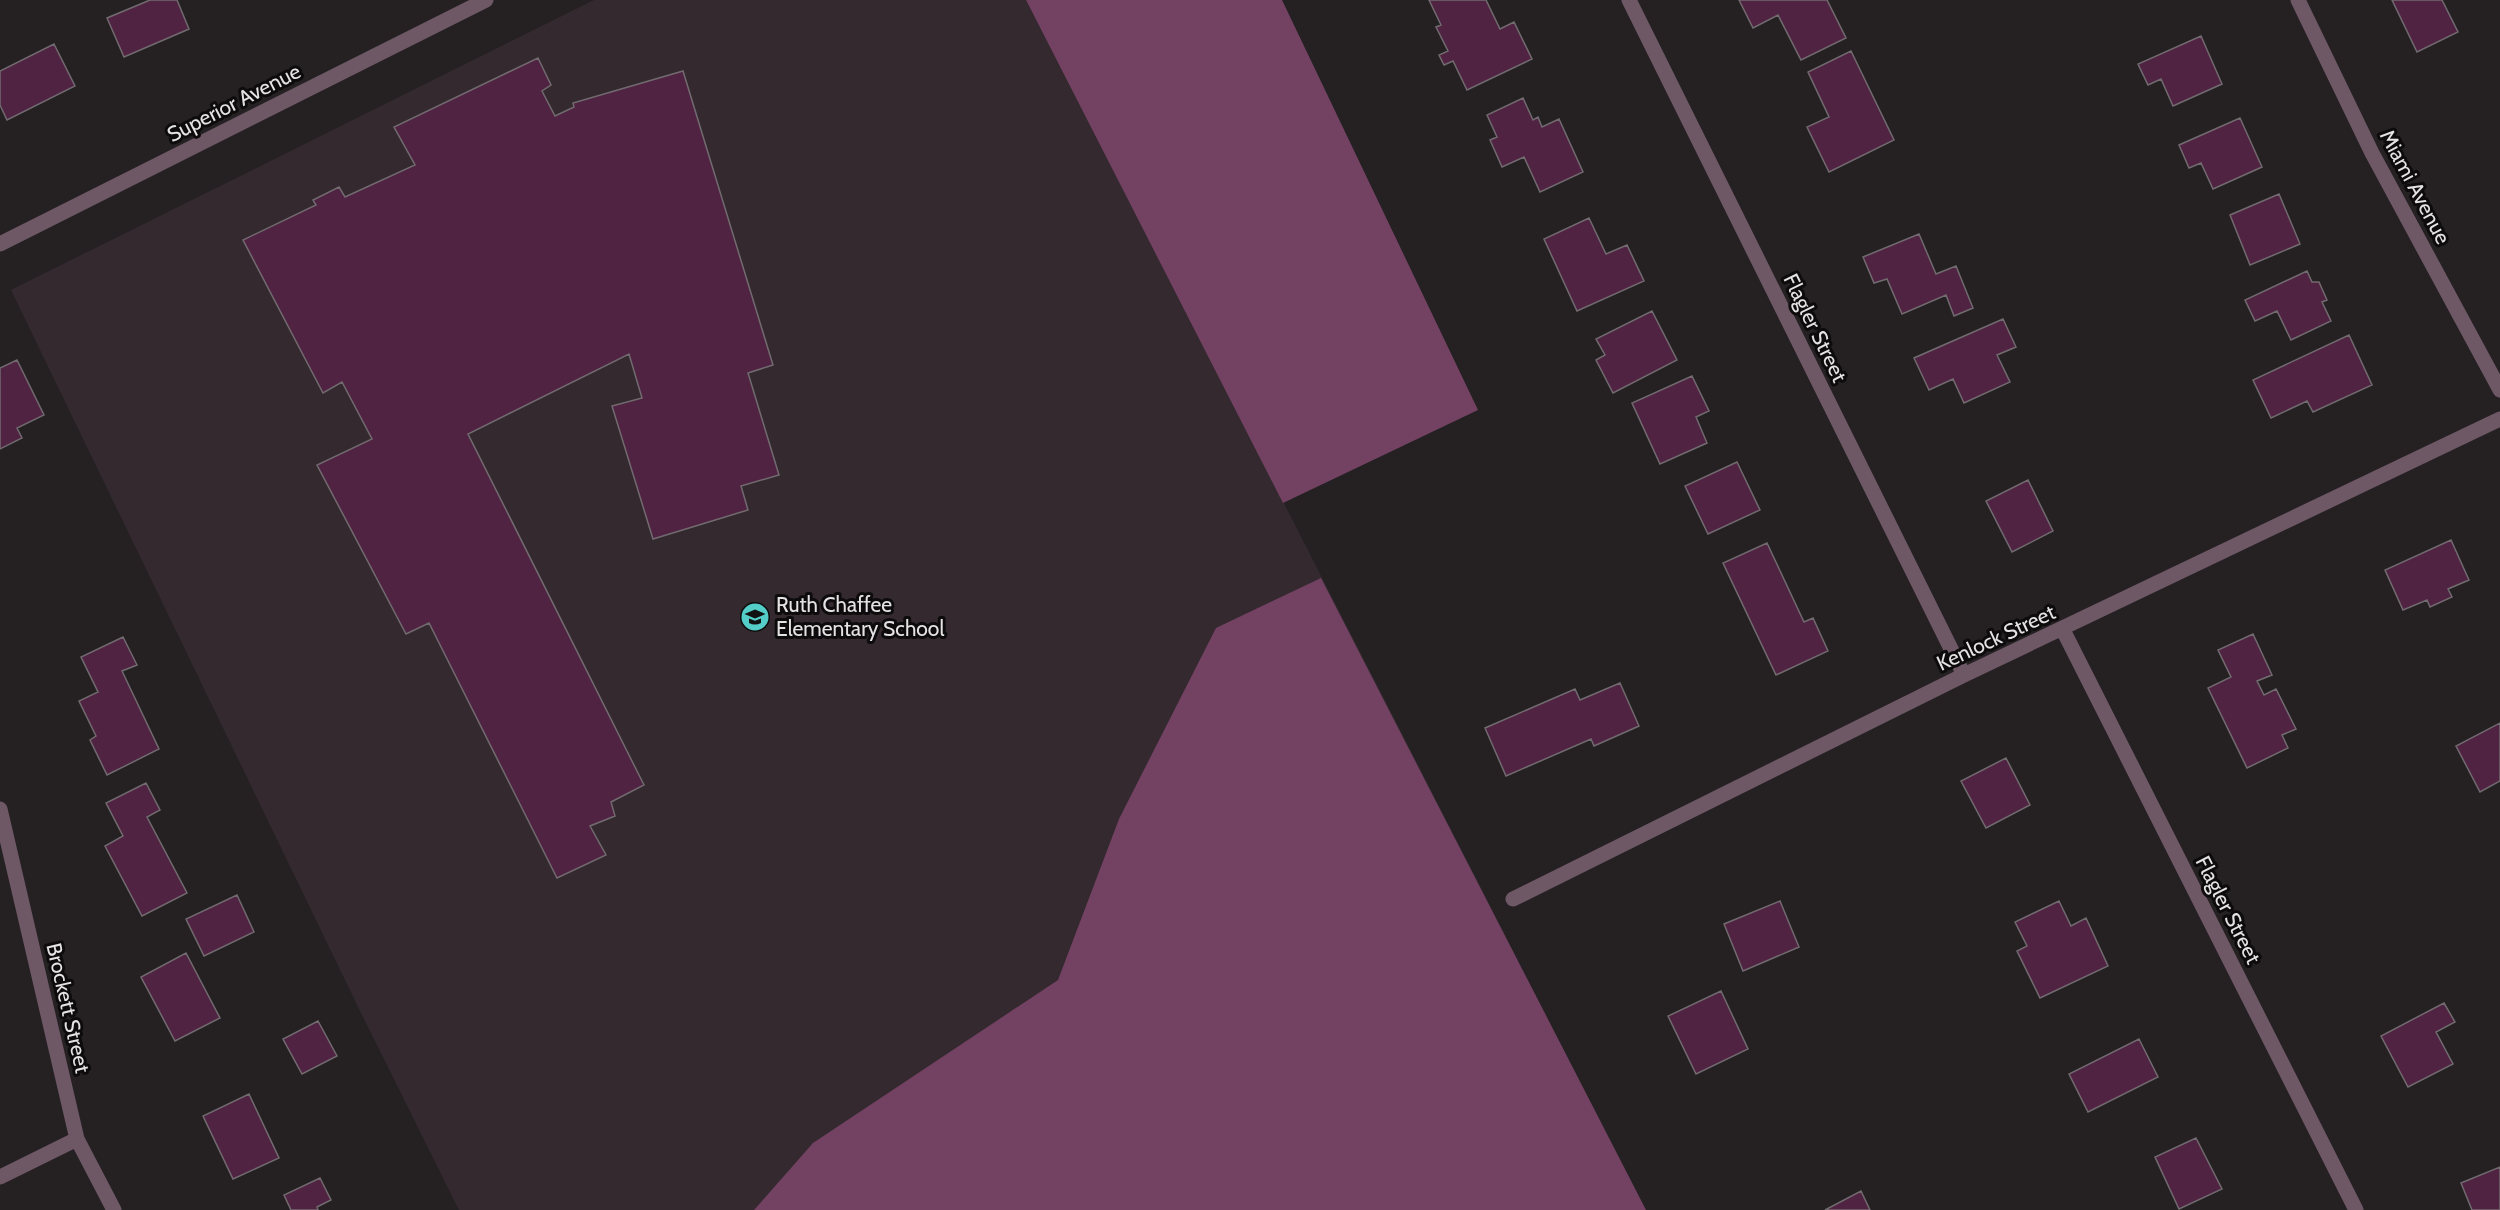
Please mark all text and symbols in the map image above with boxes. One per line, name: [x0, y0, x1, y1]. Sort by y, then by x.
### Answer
street label: Superior Avenue: [163, 58, 305, 147]
street label: Miami Avenue: [2375, 125, 2456, 248]
street label: Flagler Street: [1778, 270, 1852, 386]
place label: Ruth Chaffee Elementary School: [776, 592, 944, 641]
street label: Kenlock Street: [1933, 599, 2059, 676]
school or university icon: Ruth Chaffee Elementary School: [739, 601, 771, 633]
street label: Flagler Street: [2191, 852, 2266, 968]
street label: Brockett Street: [41, 941, 96, 1075]

